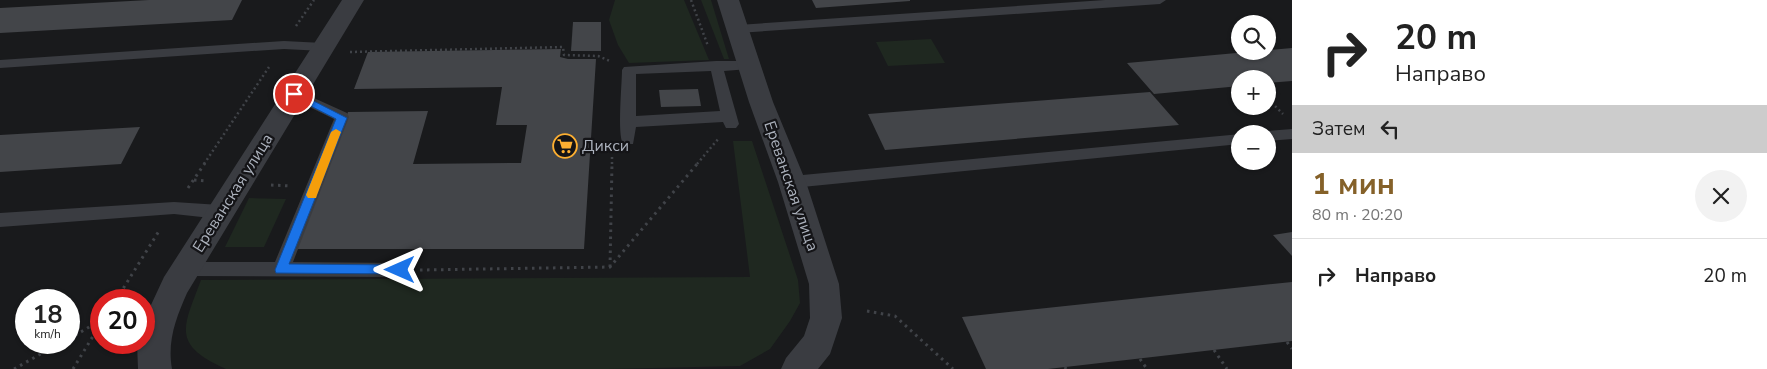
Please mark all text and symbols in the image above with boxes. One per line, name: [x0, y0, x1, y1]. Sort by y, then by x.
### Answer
text: 20 m: [1395, 14, 1477, 61]
map controls: [1231, 15, 1276, 170]
button: search: [1231, 15, 1276, 60]
icon: right: [1312, 20, 1377, 85]
text: Направо: [1395, 59, 1486, 89]
button: +: [1231, 70, 1276, 115]
pin: [273, 73, 315, 115]
icon: arrive: [280, 80, 308, 108]
icon: left: [1376, 115, 1404, 143]
text: Затем: [1312, 116, 1366, 142]
street label: Ереванская улица: [758, 118, 824, 254]
button: −: [1231, 125, 1276, 170]
street label: Ереванская улица: [188, 129, 278, 257]
supermarket icon: Дикси: [552, 133, 578, 159]
place label: Дикси: [582, 135, 629, 157]
text: 1 мин: [1312, 164, 1395, 205]
button: close: [1695, 170, 1747, 222]
text: 80 m · 20:20: [1312, 204, 1403, 226]
position arrow: [373, 243, 425, 295]
icon: right: [1312, 262, 1340, 290]
text: Направо: [1355, 263, 1436, 289]
text: 20 m: [1703, 263, 1747, 289]
speed limit sign: 20: [90, 289, 155, 354]
text: 18: [32, 298, 63, 332]
text: km/h: [34, 326, 61, 342]

